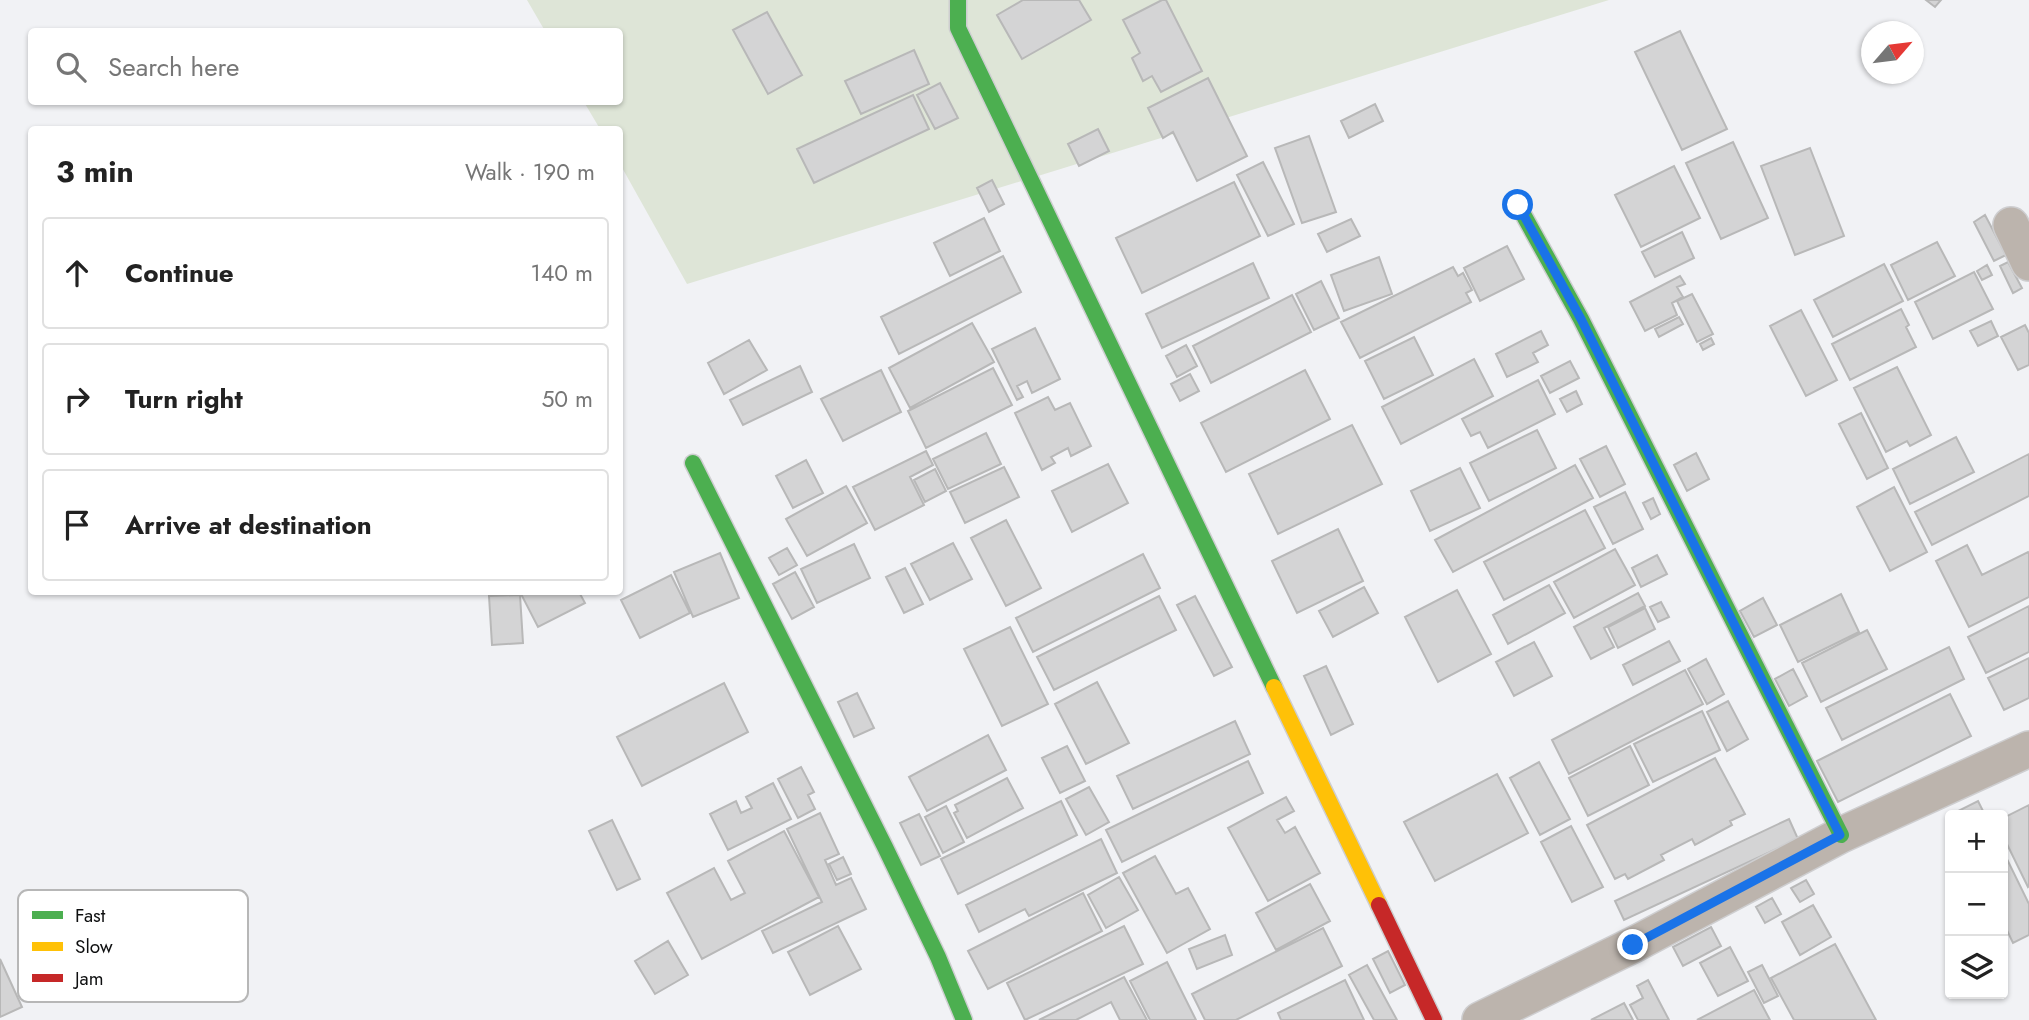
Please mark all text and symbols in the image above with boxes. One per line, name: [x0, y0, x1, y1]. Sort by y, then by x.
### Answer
north arrow: [1861, 21, 1924, 84]
search box: [28, 28, 623, 105]
icon: search: [52, 48, 90, 86]
text: Search here: [108, 48, 240, 86]
text: 3 min: [56, 150, 134, 193]
text: Walk · 190 m: [465, 155, 595, 189]
route start: [1502, 189, 1533, 220]
icon: ahead: [58, 254, 96, 292]
text: Continue: [125, 254, 234, 292]
text: 140 m: [531, 256, 593, 290]
icon: right: [58, 380, 96, 418]
text: Turn right: [125, 380, 243, 418]
text: 50 m: [541, 382, 593, 416]
icon: arrive: [58, 506, 96, 544]
text: Arrive at destination: [125, 506, 372, 544]
map controls: [1945, 810, 2008, 999]
button: +: [1945, 810, 2008, 873]
button: −: [1945, 873, 2008, 936]
legend: [18, 890, 248, 1002]
text: Fast: [75, 902, 106, 929]
route end: [1617, 929, 1648, 960]
text: Slow: [75, 933, 113, 960]
button: layers: [1945, 936, 2008, 999]
text: Jam: [72, 965, 104, 992]

